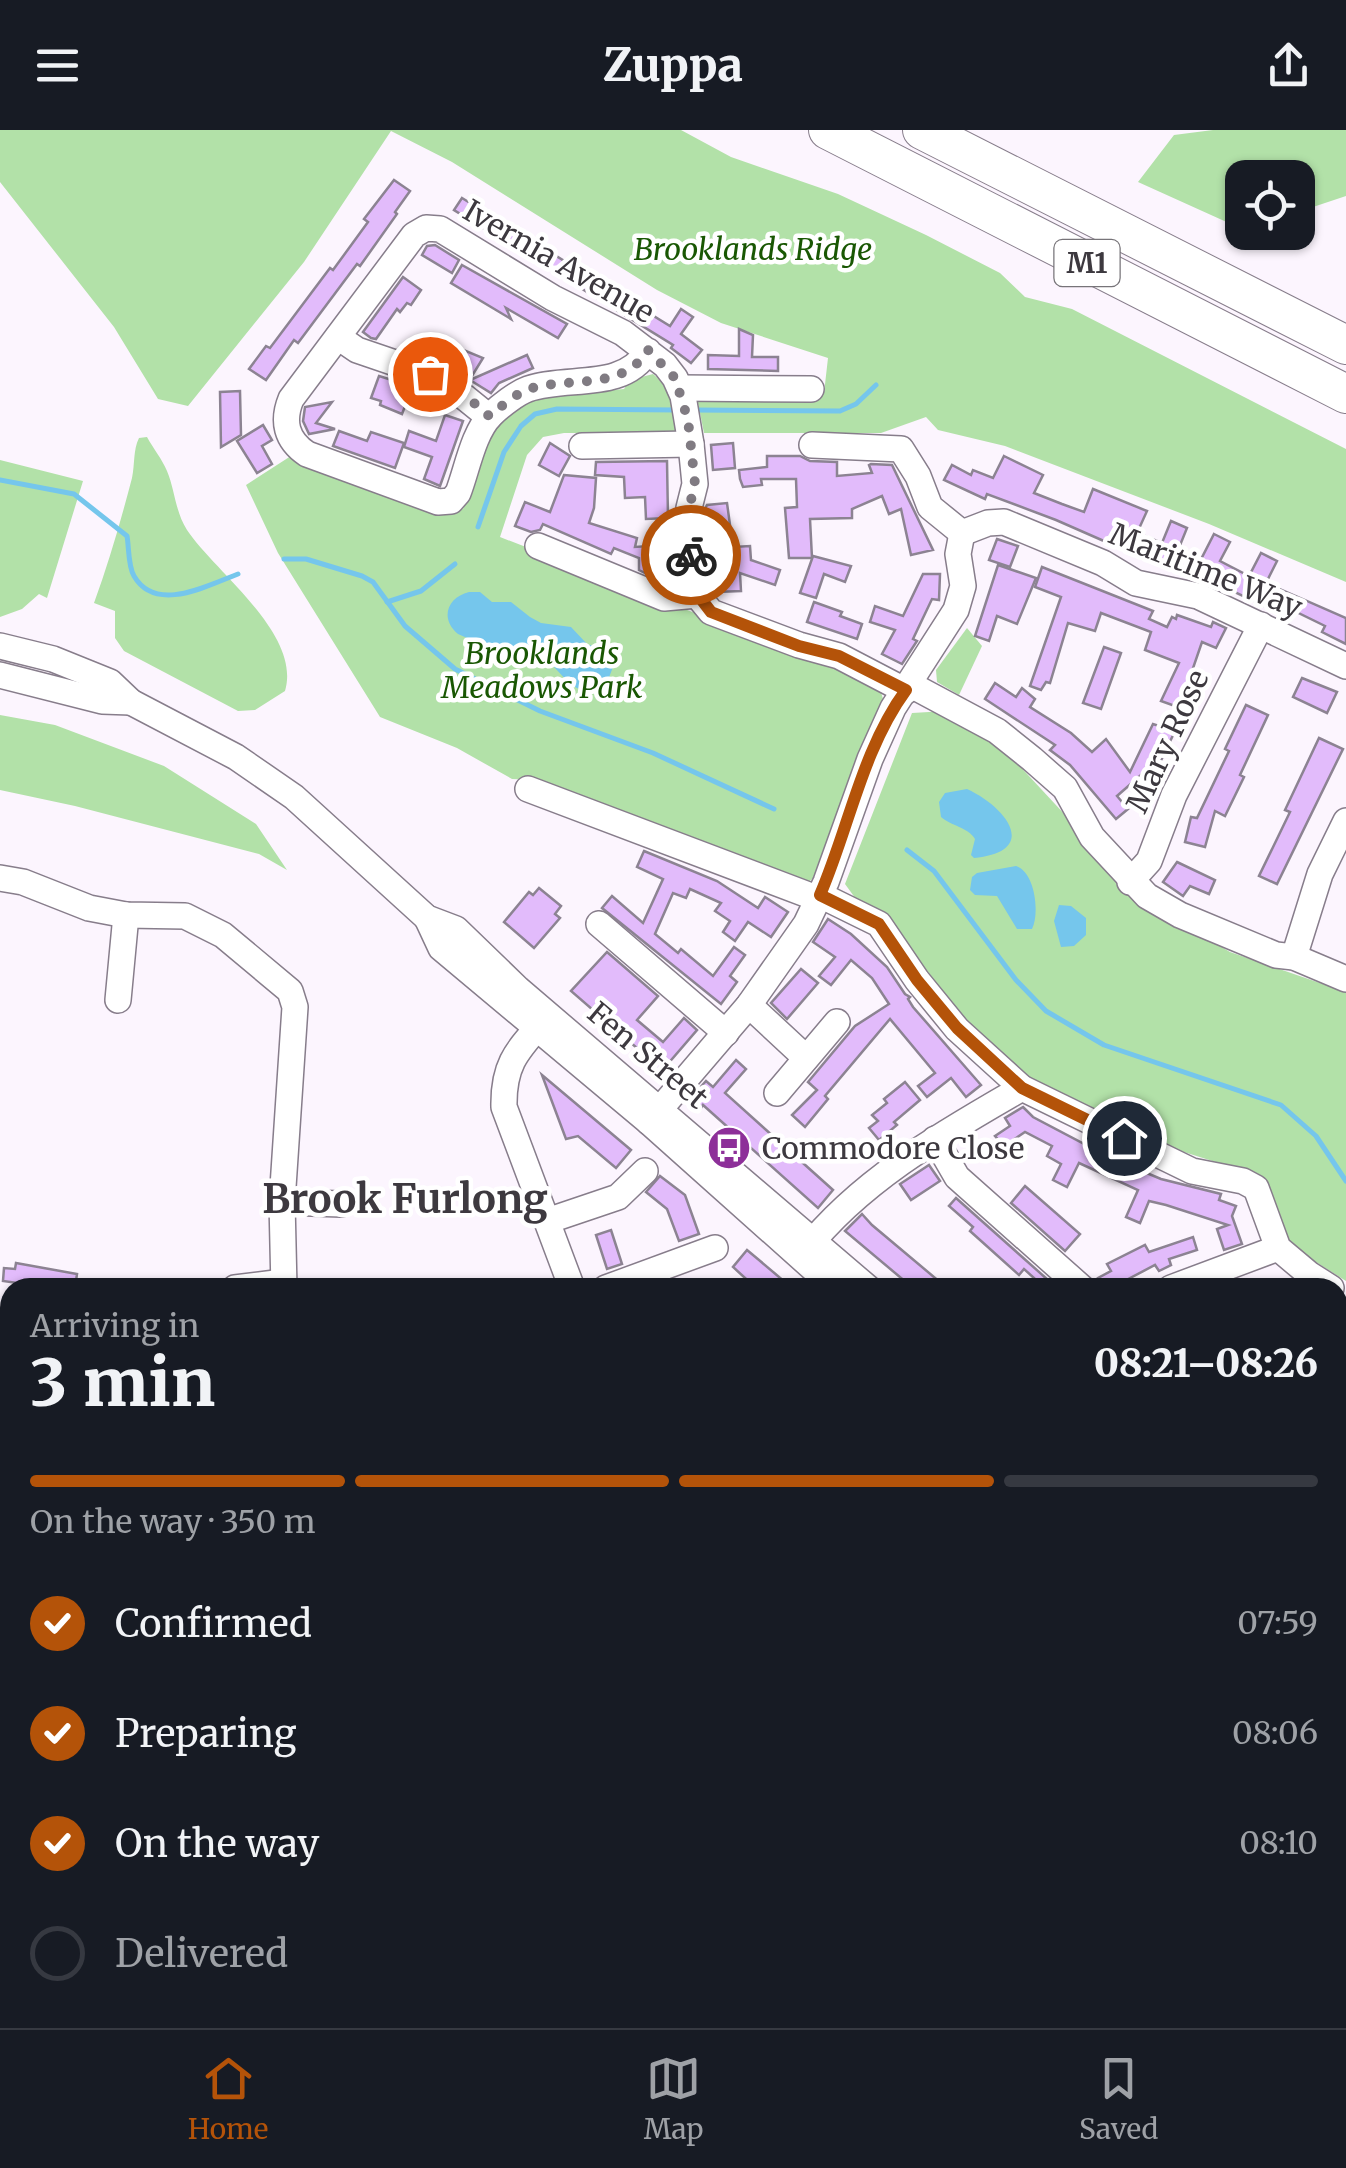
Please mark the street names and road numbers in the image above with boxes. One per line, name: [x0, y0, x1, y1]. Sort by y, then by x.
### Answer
street label: Ivernia Avenue: [457, 191, 661, 331]
road number: M1: [1054, 240, 1120, 286]
street label: Maritime Way: [1104, 514, 1308, 626]
street label: Mary Rose: [1117, 664, 1217, 818]
street label: Fen Street: [580, 994, 716, 1117]

